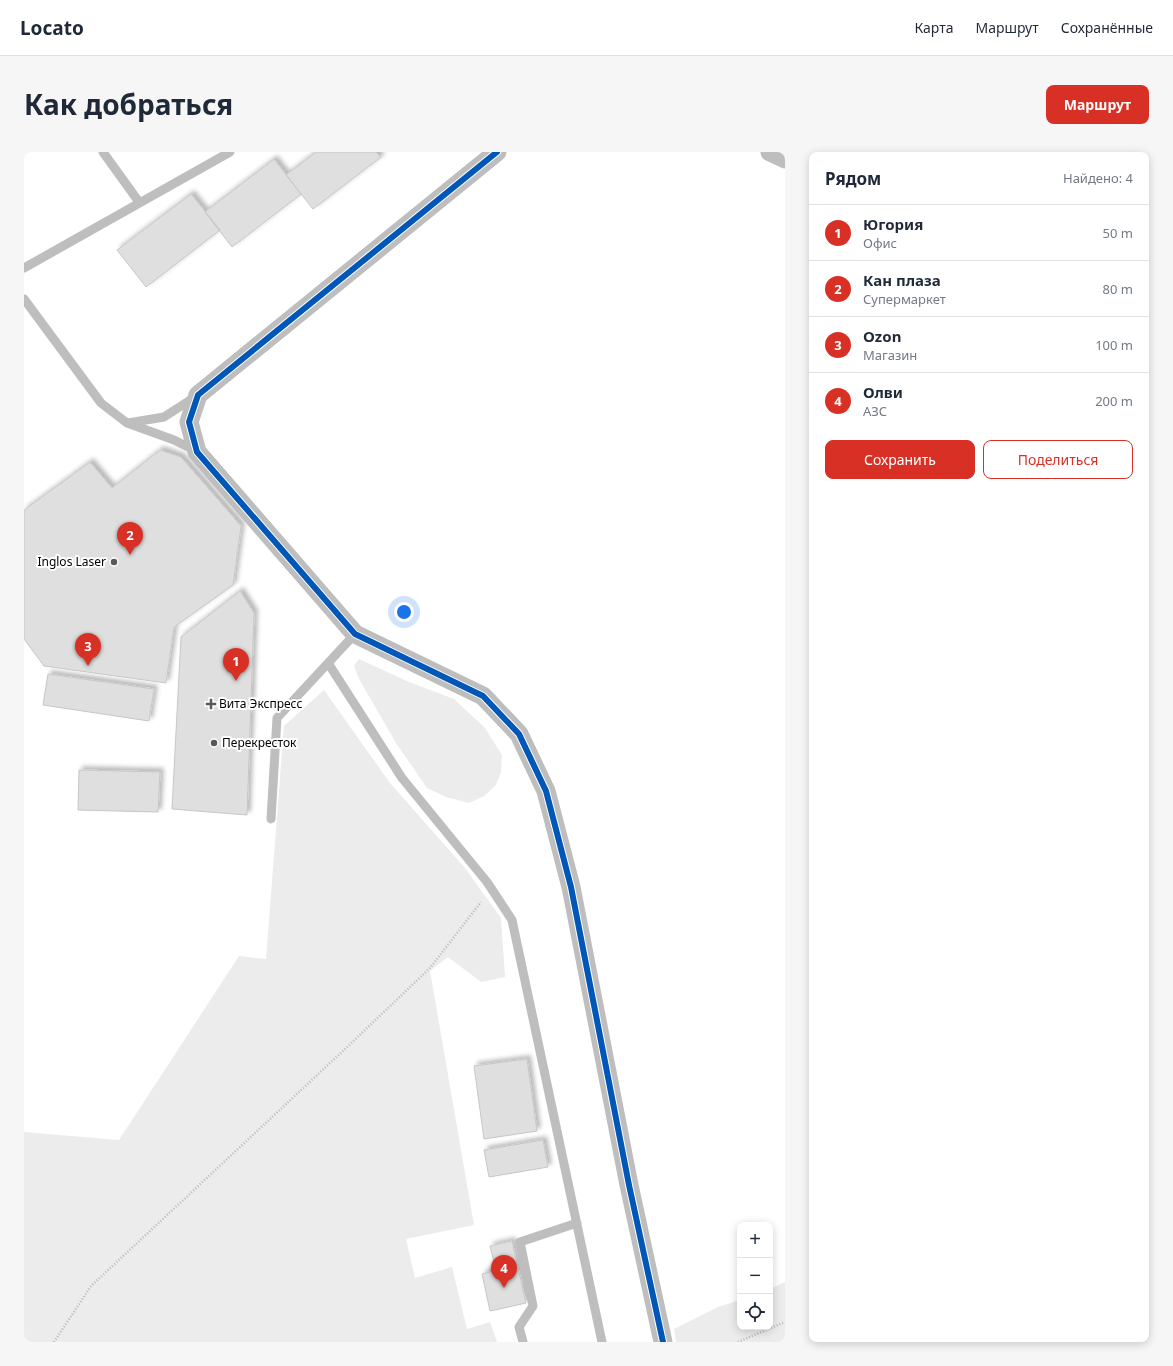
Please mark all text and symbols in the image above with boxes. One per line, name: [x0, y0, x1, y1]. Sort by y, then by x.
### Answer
text: Locato: [20, 15, 84, 41]
text: Карта: [914, 18, 953, 37]
text: Маршрут: [975, 18, 1039, 37]
text: Сохранённые: [1061, 18, 1153, 37]
text: Как добраться: [24, 85, 233, 123]
button: Маршрут: [1046, 85, 1149, 124]
text: Рядом: [825, 167, 881, 190]
text: Найдено: 4: [1063, 169, 1133, 187]
text: Югория: [863, 214, 923, 234]
text: 1: [834, 224, 842, 242]
text: 50 m: [1103, 224, 1133, 242]
text: Офис: [863, 234, 897, 252]
text: Кан плаза: [863, 270, 941, 290]
text: 2: [834, 280, 842, 298]
text: 80 m: [1103, 280, 1133, 298]
text: Супермаркет: [863, 290, 946, 308]
text: Ozon: [863, 326, 901, 346]
text: 3: [834, 336, 842, 354]
text: 100 m: [1095, 336, 1133, 354]
text: Магазин: [863, 346, 917, 364]
text: Олви: [863, 382, 903, 402]
text: 4: [834, 392, 842, 410]
text: 200 m: [1095, 392, 1133, 410]
text: АЗС: [863, 402, 887, 420]
button: Сохранить: [825, 440, 975, 479]
button: Поделиться: [983, 440, 1133, 479]
pin: 2: [117, 522, 143, 555]
place label: Inglos Laser: [37, 553, 106, 570]
marker: Inglos Laser: [109, 557, 119, 567]
your location: [394, 602, 414, 622]
pin: 3: [75, 633, 101, 666]
pin: 1: [223, 648, 249, 681]
place label: Вита Экспресс: [219, 695, 302, 712]
marker: Вита Экспресс: [206, 699, 216, 709]
place label: Перекресток: [222, 734, 297, 751]
marker: Перекресток: [209, 738, 219, 748]
map controls: [737, 1222, 773, 1330]
button: +: [737, 1222, 773, 1258]
pin: 4: [491, 1255, 517, 1288]
button: −: [737, 1258, 773, 1294]
button: locate: [737, 1294, 773, 1330]

